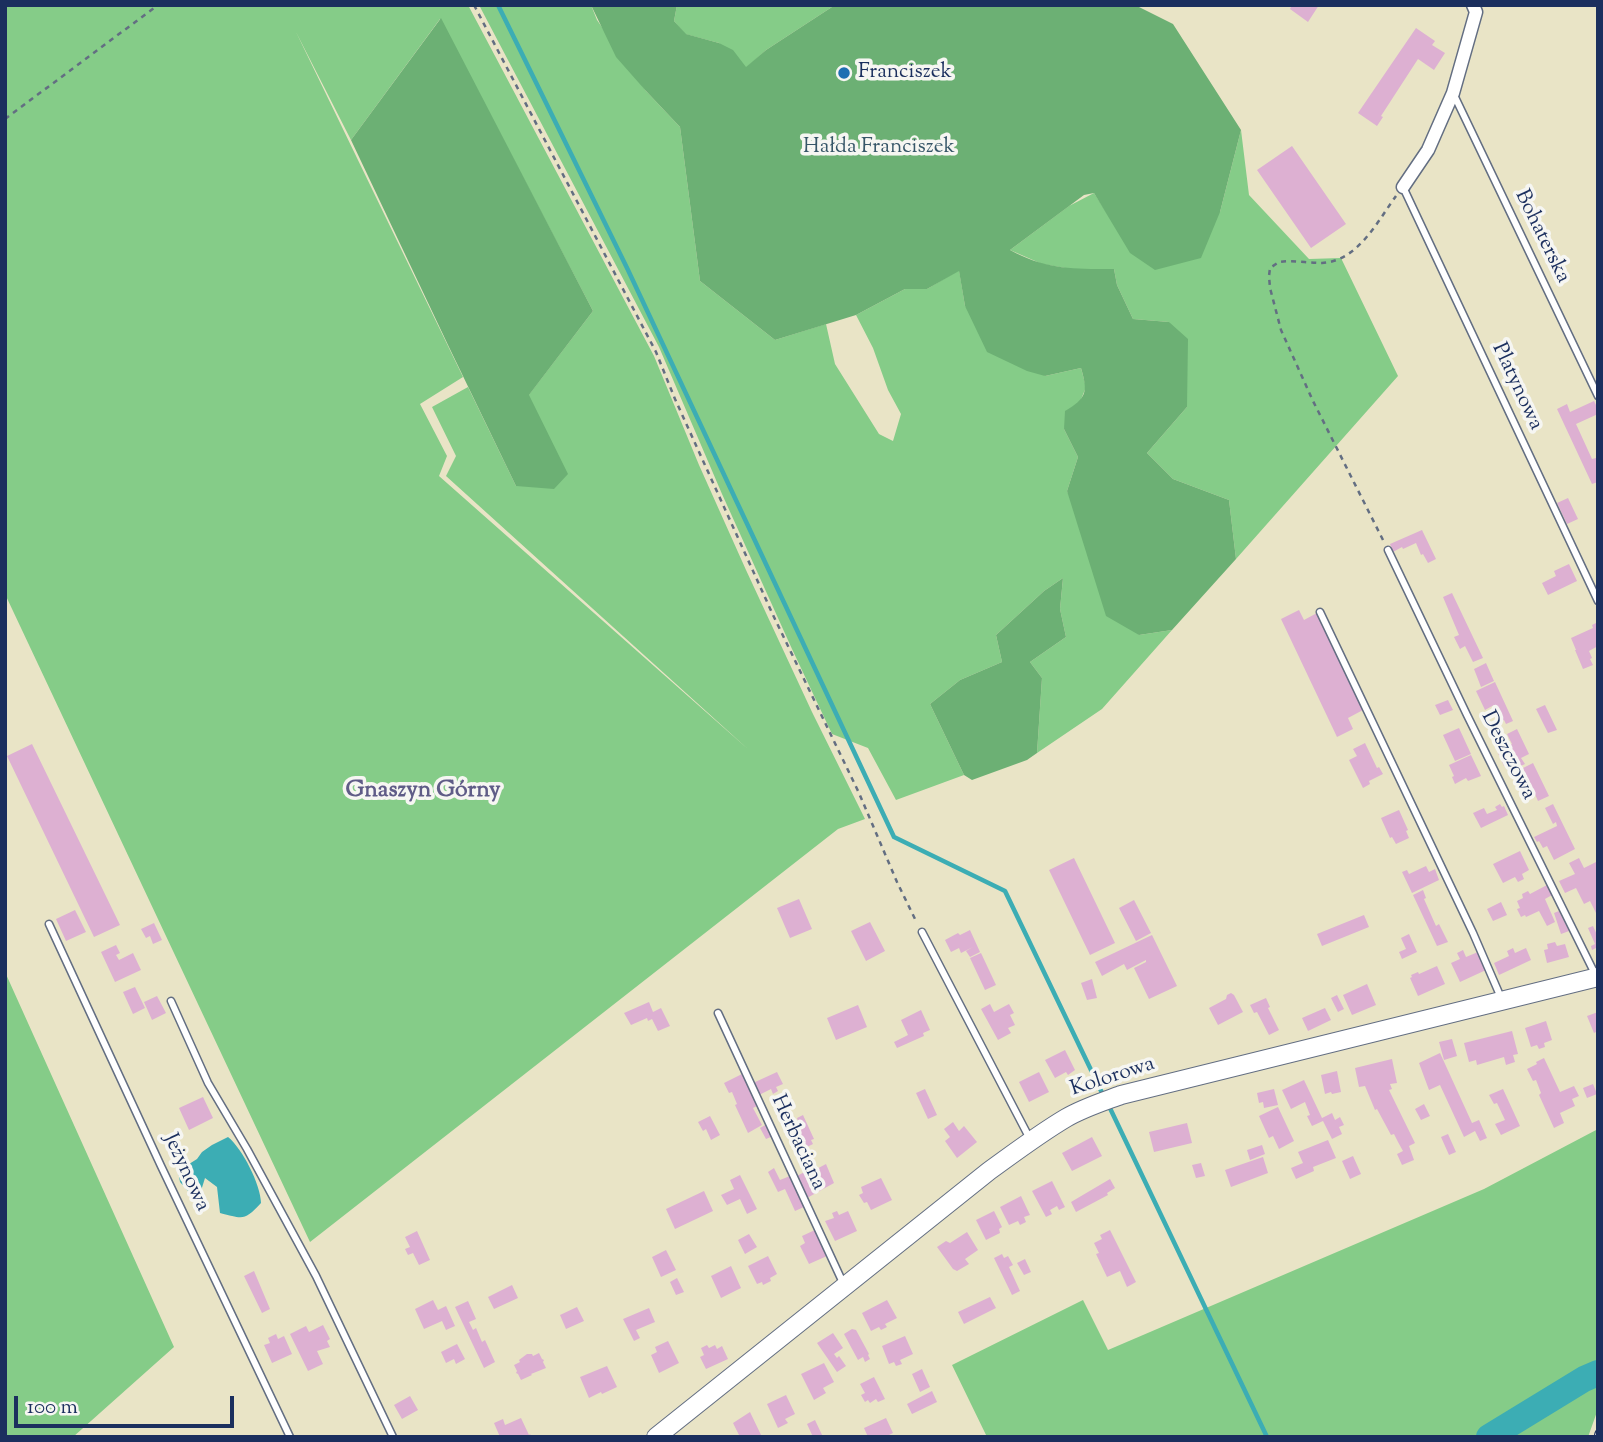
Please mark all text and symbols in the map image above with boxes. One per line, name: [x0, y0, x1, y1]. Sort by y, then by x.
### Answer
place label: Franciszek: [858, 60, 952, 86]
marker: Franciszek: [836, 65, 852, 81]
park label: Hałda Franciszek: [803, 135, 955, 161]
street label: Bohaterska: [1508, 186, 1574, 288]
street label: Platynowa: [1485, 339, 1547, 435]
street label: Deszczowa: [1474, 707, 1540, 805]
district label: Gnaszyn Górny: [345, 778, 501, 806]
street label: Kolorowa: [1068, 1053, 1158, 1103]
street label: Herbaciana: [764, 1091, 830, 1195]
street label: Jeżynowa: [156, 1130, 214, 1216]
scale bar: [18, 1382, 238, 1426]
text: 100 m: [27, 1393, 78, 1423]

